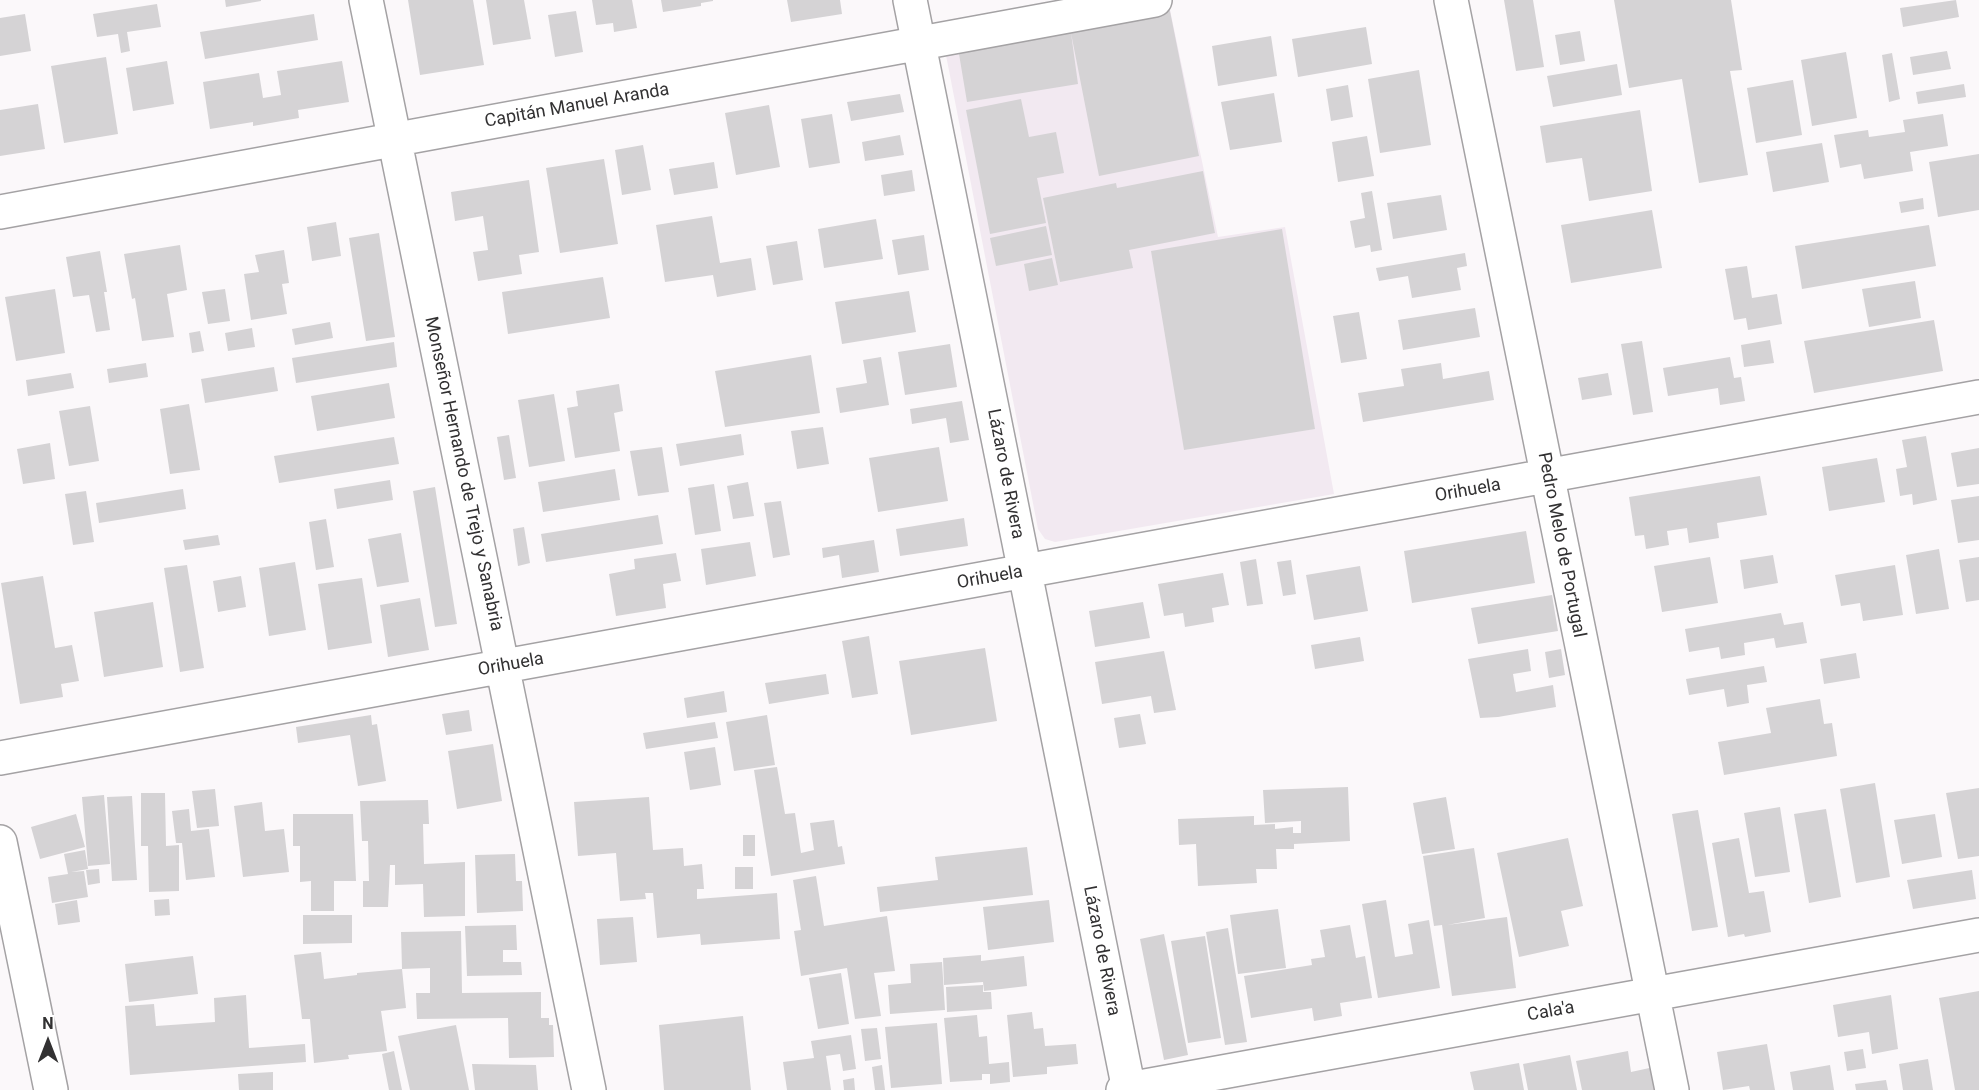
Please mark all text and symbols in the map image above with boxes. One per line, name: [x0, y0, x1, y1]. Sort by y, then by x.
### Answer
street label: Capitán Manuel Aranda: [483, 79, 671, 133]
street label: Monseñor Hernando de Trejo y Sanabria: [419, 315, 507, 633]
street label: Lázaro de Rivera: [982, 407, 1028, 541]
street label: Pedro Melo de Portugal: [1532, 451, 1590, 639]
street label: Orihuela: [1433, 475, 1503, 507]
street label: Orihuela: [955, 562, 1025, 594]
street label: Orihuela: [476, 649, 546, 681]
street label: Lázaro de Rivera: [1078, 884, 1124, 1018]
street label: Cala'a: [1526, 997, 1576, 1027]
north arrow: [18, 1012, 78, 1072]
text: N: [42, 1014, 54, 1033]

